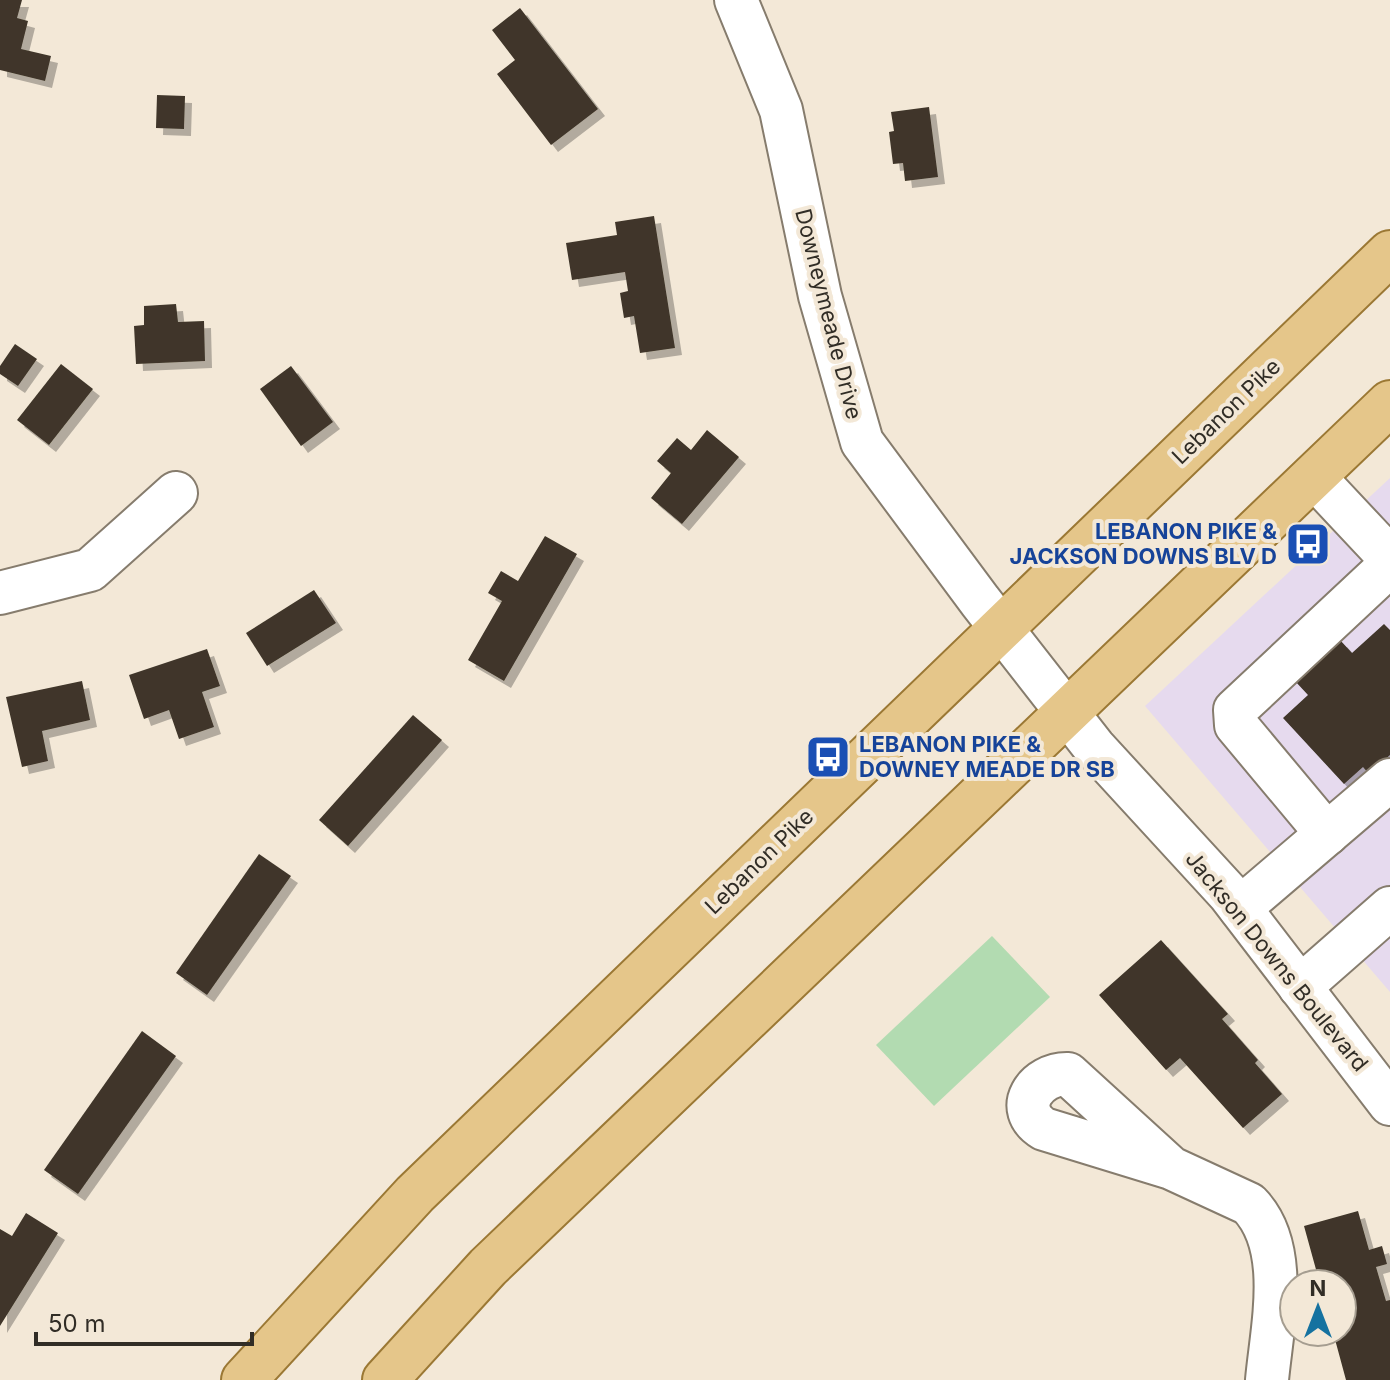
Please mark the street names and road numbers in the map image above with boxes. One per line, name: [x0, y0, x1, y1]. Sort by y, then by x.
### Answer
street label: Downeymeade Drive: [790, 206, 868, 422]
street label: Lebanon Pike: [1166, 353, 1286, 469]
street label: Lebanon Pike: [699, 803, 819, 919]
street label: Jackson Downs Boulevard: [1180, 846, 1374, 1076]

